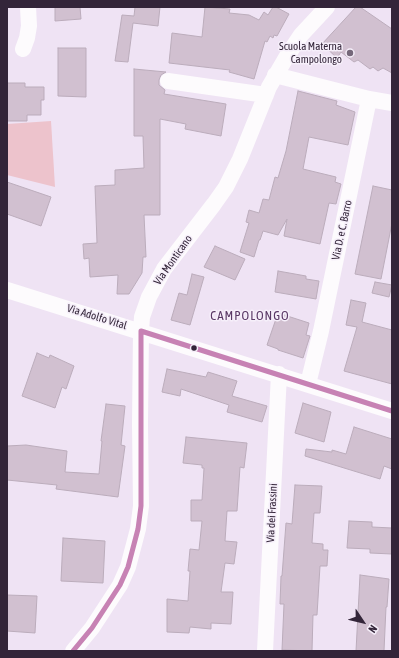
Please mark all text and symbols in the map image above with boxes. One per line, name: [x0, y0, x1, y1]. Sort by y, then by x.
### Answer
place label: Scuola Materna Campolongo: [279, 40, 342, 66]
marker: Scuola Materna Campolongo: [345, 48, 355, 58]
street label: Via D. e C. Barro: [329, 199, 355, 261]
street label: Via Monticano: [151, 233, 195, 287]
street label: Via Adolfo Vital: [65, 302, 129, 332]
district label: CAMPOLONGO: [210, 308, 290, 324]
unlabelled marker: [189, 343, 199, 353]
street label: Via dei Frassini: [264, 483, 280, 543]
north arrow: [343, 602, 383, 642]
text: N: [366, 623, 380, 635]

